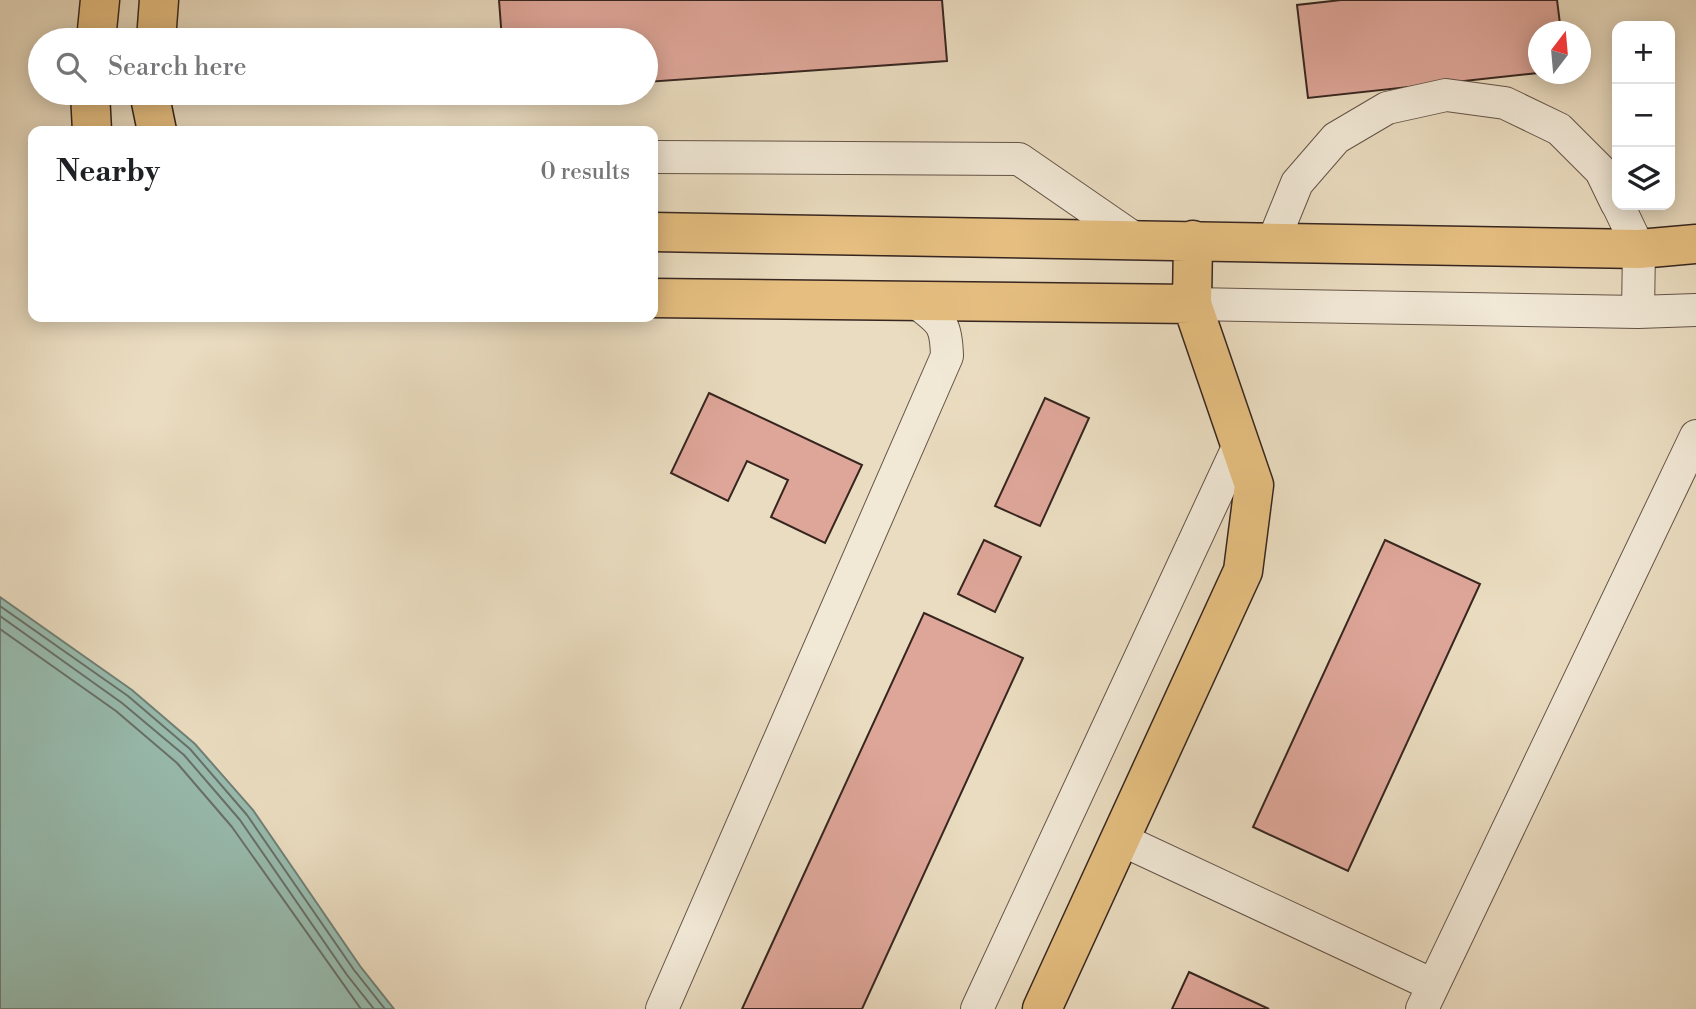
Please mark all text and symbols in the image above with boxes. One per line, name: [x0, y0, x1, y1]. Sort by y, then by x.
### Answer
north arrow: [1528, 21, 1591, 84]
map controls: [1612, 21, 1675, 210]
button: +: [1612, 21, 1675, 84]
search box: [28, 28, 658, 105]
icon: search: [52, 48, 90, 86]
text: Search here: [108, 51, 247, 83]
button: −: [1612, 84, 1675, 147]
button: layers: [1612, 147, 1675, 210]
text: Nearby: [56, 153, 160, 191]
text: 0 results: [540, 158, 630, 186]

